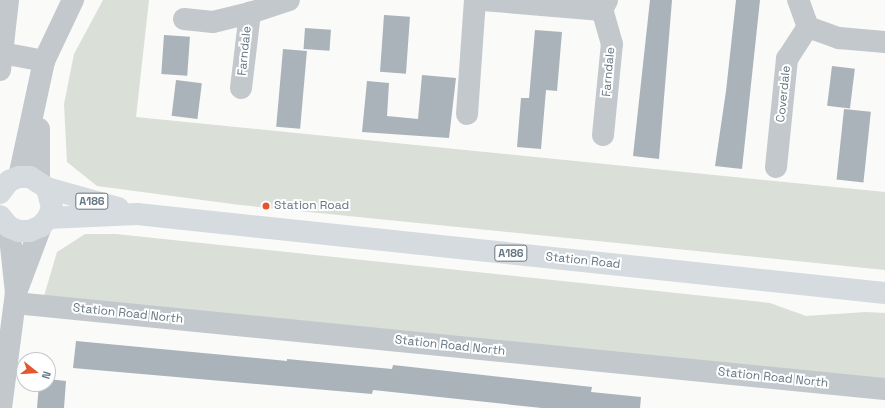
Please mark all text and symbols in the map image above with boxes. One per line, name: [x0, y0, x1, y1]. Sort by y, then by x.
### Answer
street label: Farndale: [235, 25, 255, 77]
street label: Farndale: [600, 47, 618, 97]
street label: Coverdale: [774, 65, 794, 123]
road number: A186: [75, 192, 109, 210]
place label: Station Road: [274, 199, 349, 213]
marker: Station Road: [261, 201, 271, 211]
road number: A186: [494, 244, 528, 262]
street label: Station Road: [545, 250, 621, 272]
street label: Station Road North: [72, 301, 184, 327]
street label: Station Road North: [394, 333, 506, 359]
north arrow: [16, 352, 56, 392]
street label: Station Road North: [717, 365, 829, 391]
text: N: [39, 370, 54, 381]

